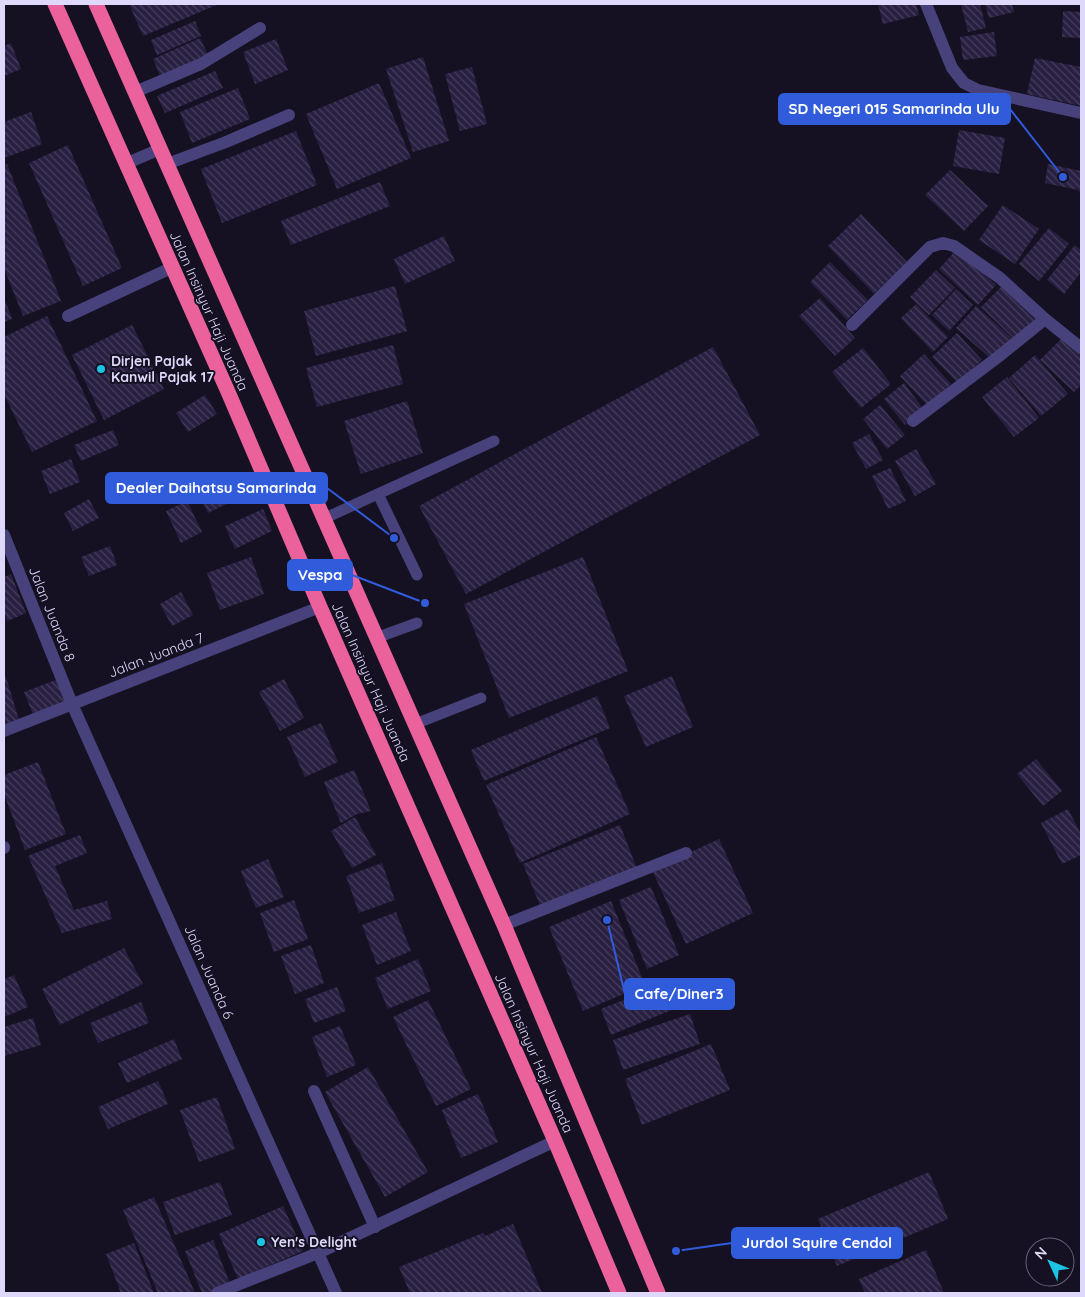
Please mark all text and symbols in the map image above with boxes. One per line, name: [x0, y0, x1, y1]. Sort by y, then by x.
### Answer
callout: SD Negeri 015 Samarinda Ulu: [779, 94, 1010, 124]
text: SD Negeri 015 Samarinda Ulu: [789, 99, 999, 118]
street label: Jalan Insinyur Haji Juanda: [166, 228, 252, 394]
place label: Dirjen Pajak Kanwil Pajak 17: [111, 352, 214, 386]
marker: Dirjen Pajak Kanwil Pajak 17: [95, 363, 107, 375]
callout: Dealer Daihatsu Samarinda: [106, 473, 327, 503]
text: Dealer Daihatsu Samarinda: [116, 478, 316, 497]
callout: Vespa: [288, 560, 352, 590]
street label: Jalan Juanda 8: [25, 564, 79, 664]
text: Vespa: [298, 565, 342, 584]
street label: Jalan Insinyur Haji Juanda: [328, 599, 414, 765]
street label: Jalan Juanda 7: [106, 629, 206, 681]
street label: Jalan Juanda 6: [180, 922, 238, 1022]
street label: Jalan Insinyur Haji Juanda: [491, 970, 577, 1136]
callout: Cafe/Diner3: [625, 979, 734, 1009]
text: Cafe/Diner3: [635, 984, 723, 1003]
callout: Jurdol Squire Cendol: [732, 1228, 902, 1258]
place label: Yen's Delight: [271, 1233, 358, 1251]
text: Jurdol Squire Cendol: [742, 1233, 892, 1252]
marker: Yen's Delight: [255, 1236, 267, 1248]
north arrow: [1025, 1237, 1075, 1287]
text: N: [1031, 1243, 1051, 1263]

